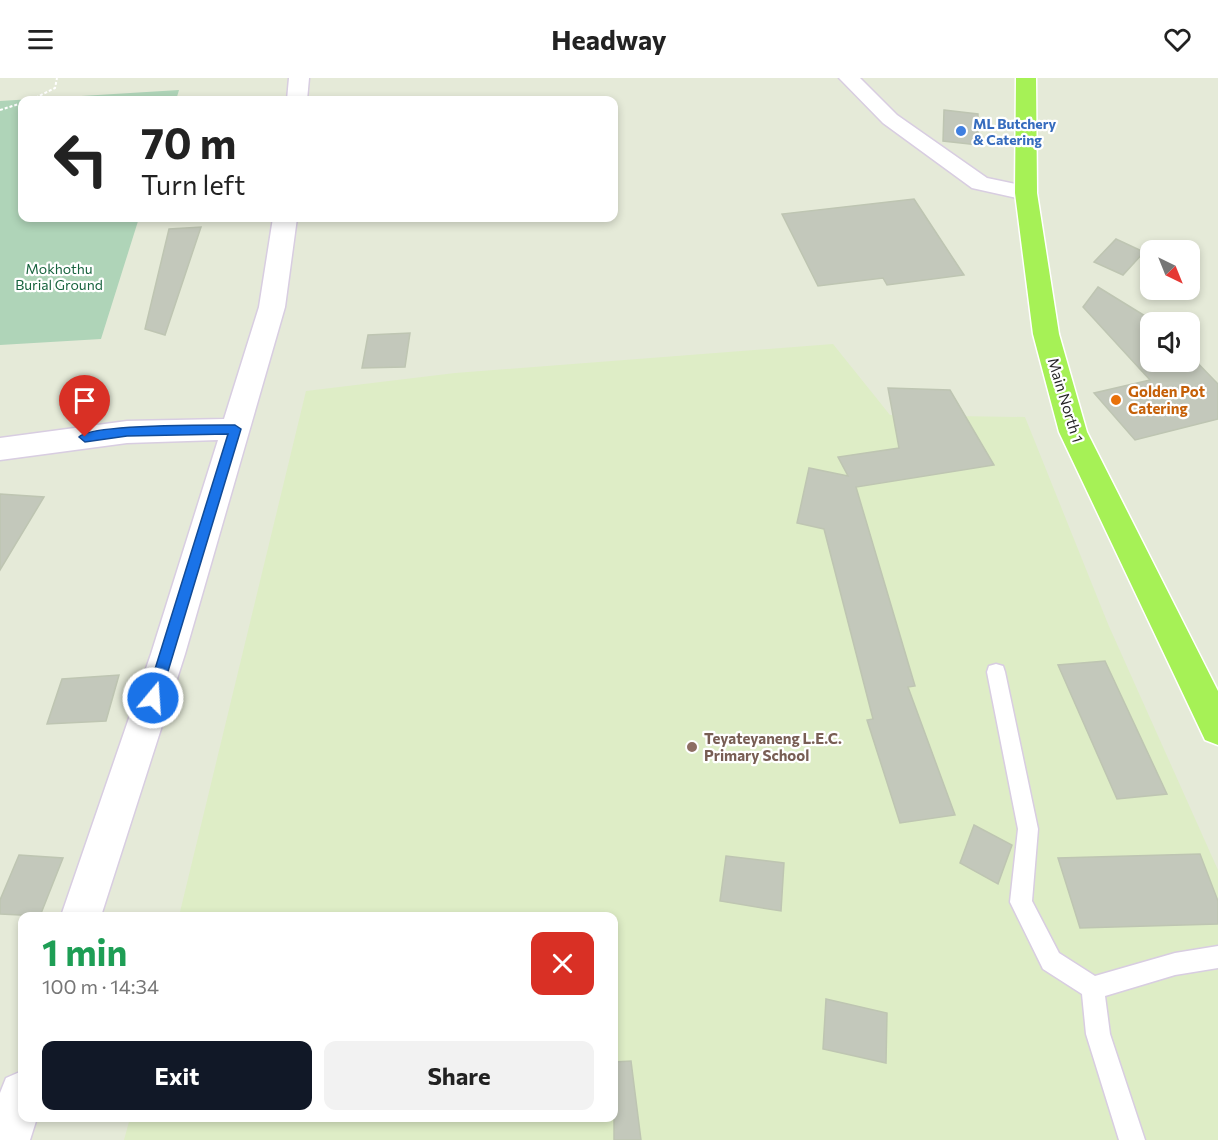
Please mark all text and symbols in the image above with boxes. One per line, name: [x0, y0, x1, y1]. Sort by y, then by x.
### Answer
icon: menu: [24, 23, 57, 56]
text: Headway: [551, 23, 667, 56]
icon: heart: [1161, 23, 1194, 56]
place label: ML Butchery & Catering: [973, 115, 1056, 148]
text: 70 m: [141, 116, 236, 168]
icon: left: [42, 120, 120, 198]
marker: ML Butchery & Catering: [954, 124, 968, 138]
text: Turn left: [141, 168, 245, 201]
north arrow: [1140, 240, 1200, 300]
map controls: [1140, 240, 1200, 372]
park label: Mokhothu Burial Ground: [15, 260, 103, 293]
button: sound: [1140, 312, 1200, 372]
street label: Main North 1: [1045, 355, 1087, 445]
pin: [59, 375, 110, 437]
place label: Golden Pot Catering: [1128, 382, 1205, 417]
icon: arrive: [68, 384, 101, 417]
marker: Golden Pot Catering: [1109, 393, 1123, 407]
position arrow: [121, 666, 185, 730]
place label: Teyateyaneng L.E.C. Primary School: [704, 729, 842, 764]
marker: Teyateyaneng L.E.C. Primary School: [685, 740, 699, 754]
text: 1 min: [42, 929, 127, 973]
button: close: [531, 932, 594, 995]
text: 100 m · 14:34: [42, 974, 159, 998]
button: Exit: [42, 1041, 312, 1110]
button: Share: [324, 1041, 594, 1110]

